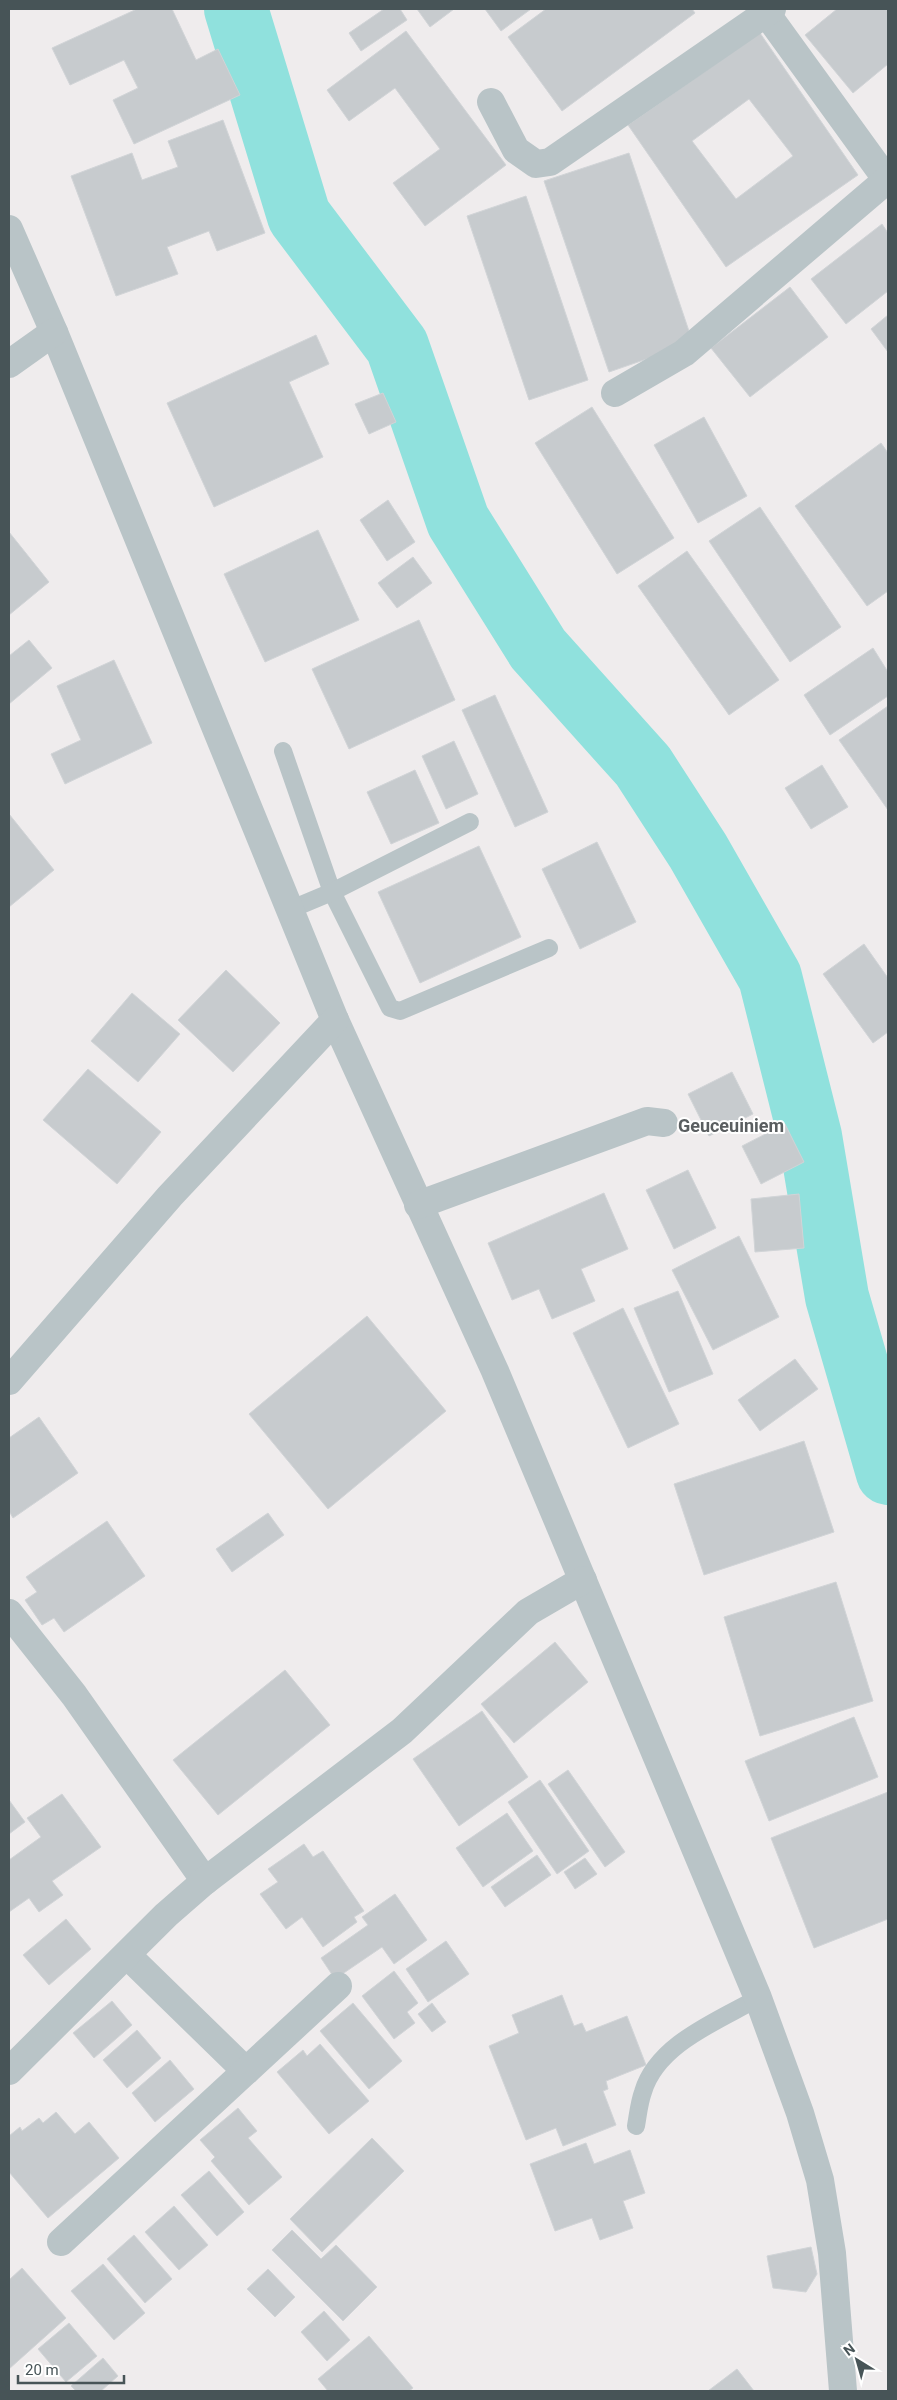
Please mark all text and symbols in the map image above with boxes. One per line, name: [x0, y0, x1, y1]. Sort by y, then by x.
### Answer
district label: Geuceuiniem: [678, 1115, 784, 1136]
north arrow: [832, 2335, 882, 2385]
text: N: [840, 2340, 858, 2359]
scale bar: [18, 2352, 124, 2384]
text: 20 m: [25, 2361, 59, 2379]

